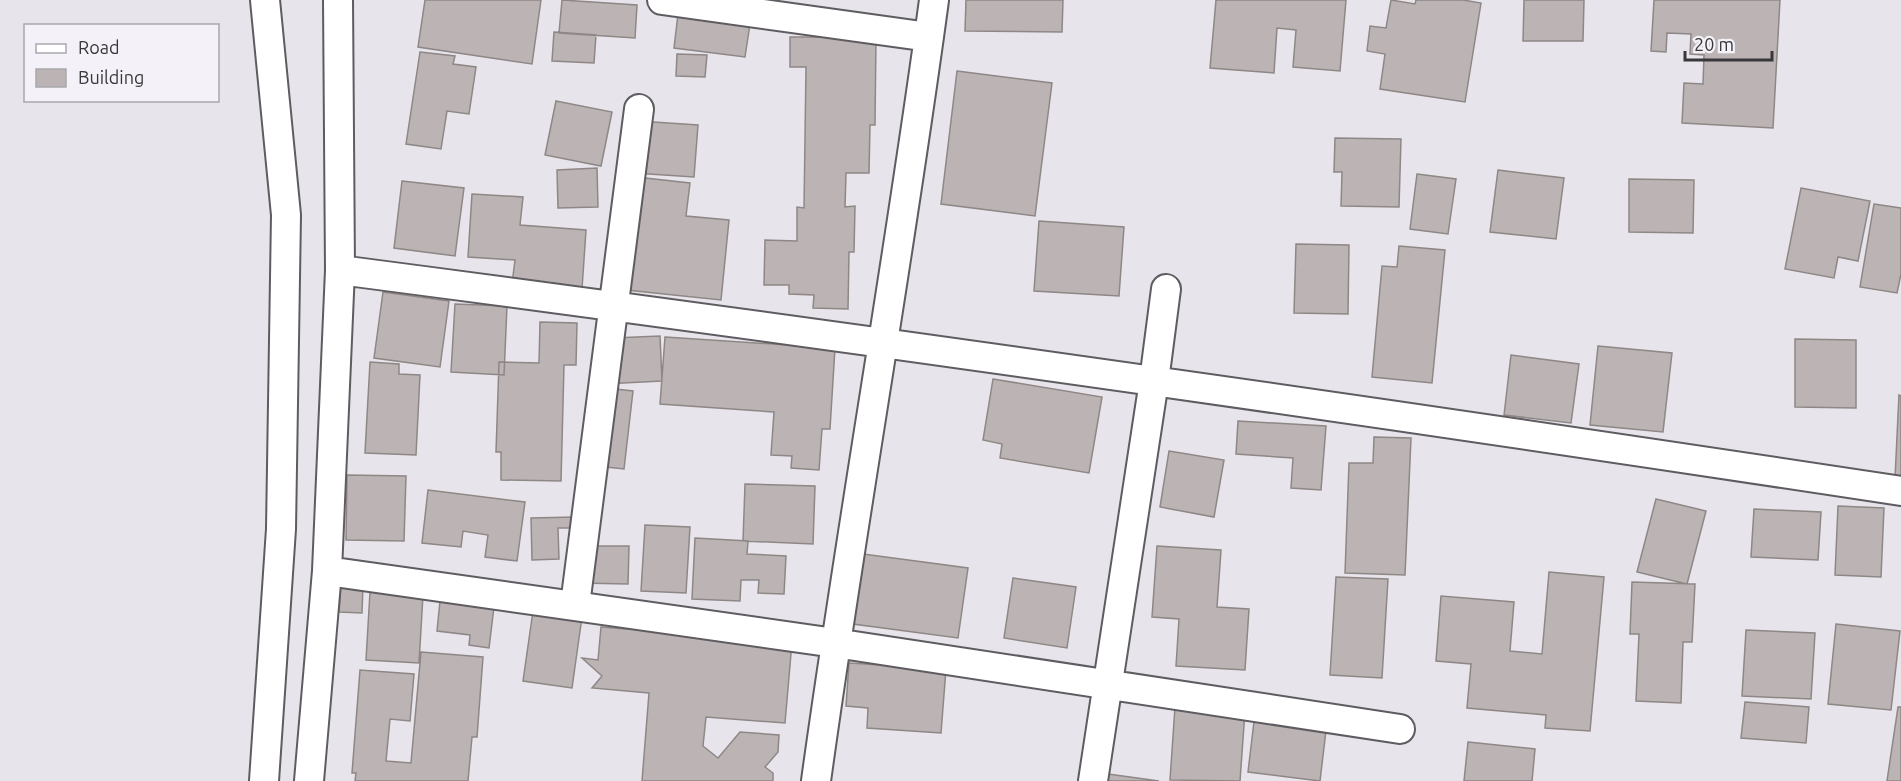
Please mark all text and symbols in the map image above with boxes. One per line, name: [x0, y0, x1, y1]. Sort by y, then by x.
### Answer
legend: [24, 24, 219, 102]
scale bar: [1685, 24, 1772, 62]
text: 20 m: [1694, 34, 1734, 54]
text: Road: [78, 37, 120, 57]
text: Building: [78, 67, 144, 87]

